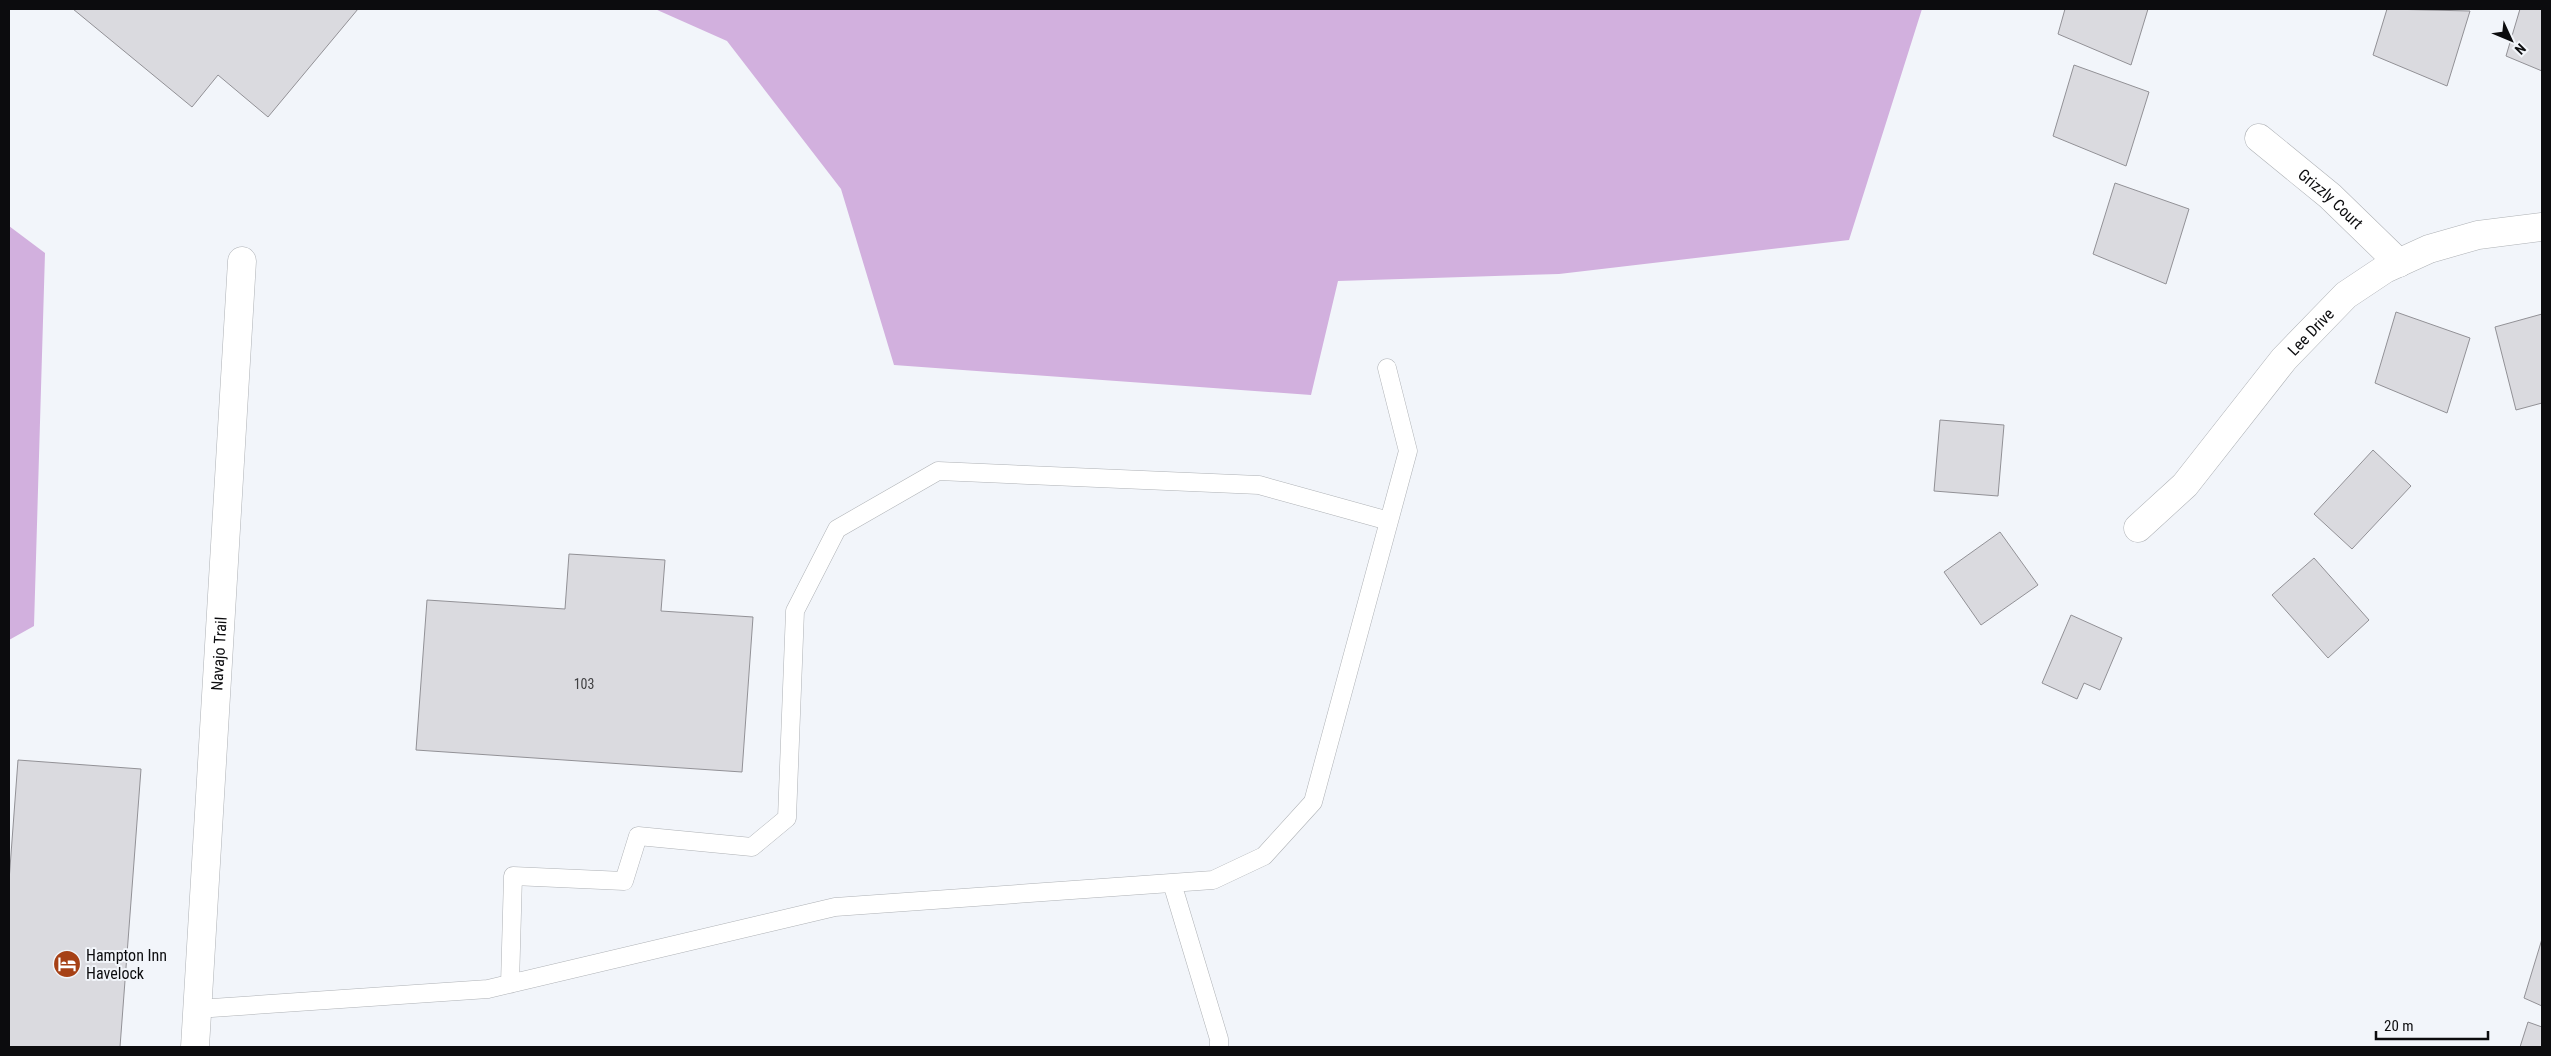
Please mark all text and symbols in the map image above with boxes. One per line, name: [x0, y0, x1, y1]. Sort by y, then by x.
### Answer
north arrow: [2486, 15, 2536, 65]
text: N: [2512, 40, 2529, 58]
street label: Grizzly Court: [2294, 165, 2368, 233]
street label: Lee Drive: [2283, 304, 2338, 359]
street label: Navajo Trail: [207, 616, 230, 691]
house number: 103: [574, 676, 594, 692]
place label: Hampton Inn Havelock: [86, 946, 167, 983]
hotel icon: Hampton Inn Havelock: [52, 949, 82, 979]
scale bar: [2376, 1008, 2488, 1040]
text: 20 m: [2384, 1017, 2414, 1035]

